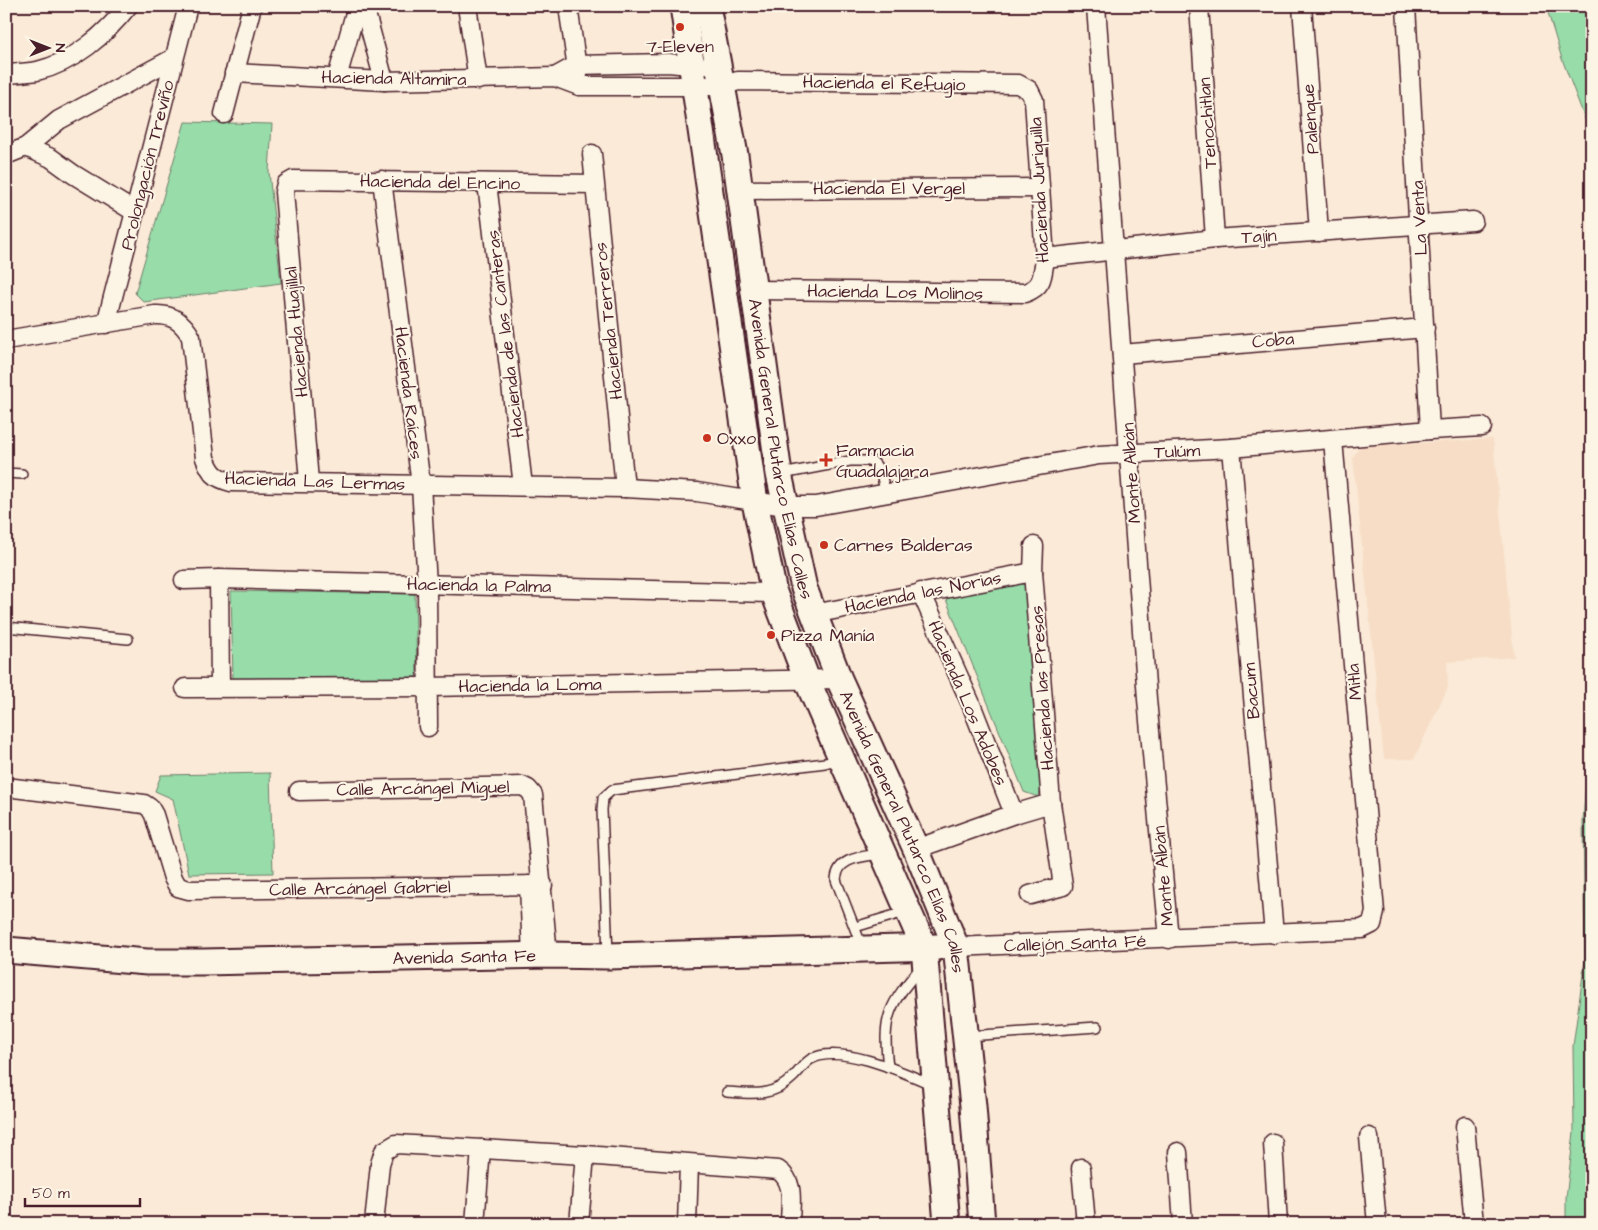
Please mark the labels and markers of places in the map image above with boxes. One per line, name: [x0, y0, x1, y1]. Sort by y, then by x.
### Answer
marker: 7-Eleven: [674, 21, 686, 33]
place label: 7-Eleven: [646, 34, 714, 59]
place label: Oxxo: [717, 426, 756, 451]
marker: Oxxo: [701, 432, 713, 444]
place label: Farmacia Guadalajara: [836, 438, 929, 484]
marker: Farmacia Guadalajara: [820, 454, 832, 466]
place label: Carnes Balderas: [834, 533, 973, 558]
marker: Carnes Balderas: [818, 539, 830, 551]
place label: Pizza Manía: [781, 623, 874, 648]
marker: Pizza Manía: [765, 629, 777, 641]

